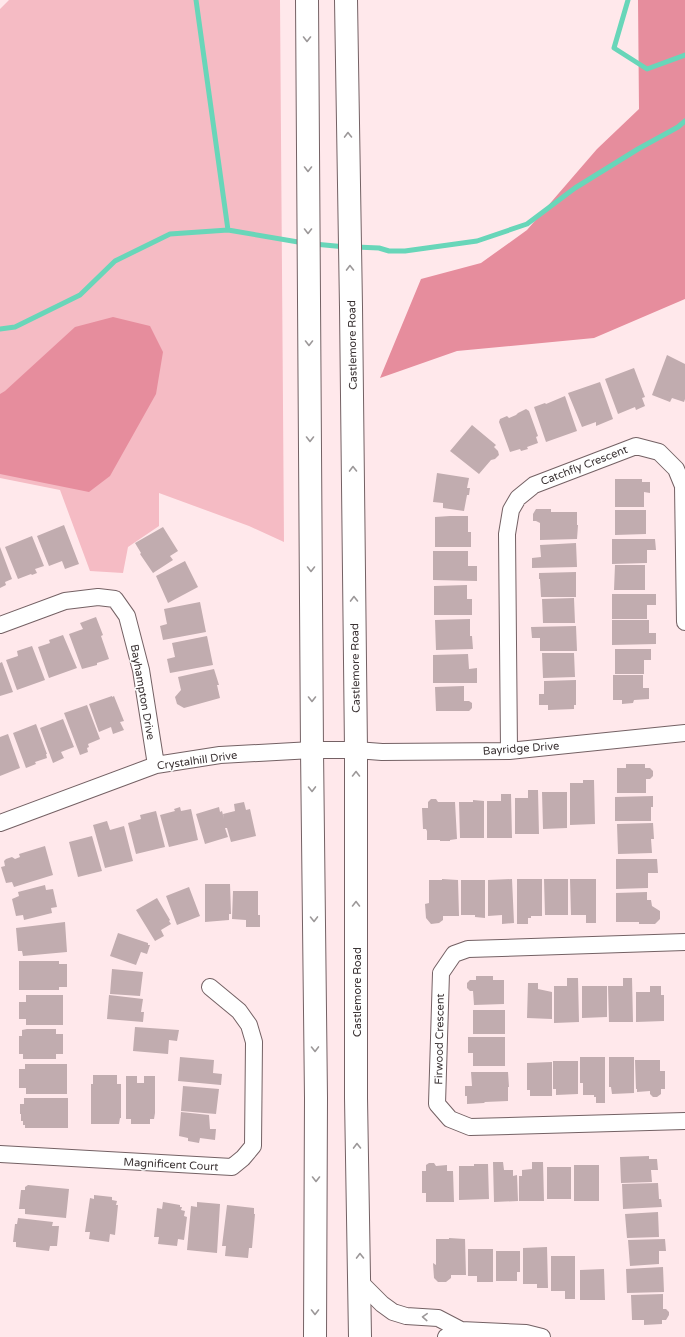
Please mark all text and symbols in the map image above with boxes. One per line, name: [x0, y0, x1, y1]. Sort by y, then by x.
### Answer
one-way arrow: [303, 36, 311, 42]
one-way arrow: [344, 132, 352, 138]
one-way arrow: [304, 166, 312, 172]
one-way arrow: [304, 228, 312, 234]
one-way arrow: [346, 265, 355, 271]
street label: Castlemore Road: [345, 300, 360, 390]
one-way arrow: [305, 340, 313, 346]
one-way arrow: [306, 436, 314, 442]
street label: Catchfly Crescent: [539, 443, 629, 488]
one-way arrow: [349, 466, 357, 472]
one-way arrow: [307, 566, 315, 572]
one-way arrow: [350, 596, 358, 602]
street label: Castlemore Road: [348, 623, 363, 713]
street label: Bayhampton Drive: [128, 643, 157, 741]
one-way arrow: [307, 696, 316, 702]
street label: Bayridge Drive: [482, 739, 560, 758]
street label: Crystalhill Drive: [156, 748, 238, 773]
one-way arrow: [352, 771, 360, 777]
one-way arrow: [308, 786, 316, 792]
one-way arrow: [352, 901, 360, 907]
one-way arrow: [310, 916, 318, 922]
street label: Castlemore Road: [351, 947, 364, 1037]
street label: Firwood Crescent: [432, 993, 447, 1085]
one-way arrow: [311, 1046, 319, 1052]
one-way arrow: [353, 1143, 362, 1149]
street label: Magnificent Court: [123, 1156, 219, 1173]
one-way arrow: [312, 1176, 320, 1182]
one-way arrow: [356, 1253, 364, 1259]
one-way arrow: [311, 1309, 319, 1315]
one-way arrow: [422, 1313, 428, 1321]

